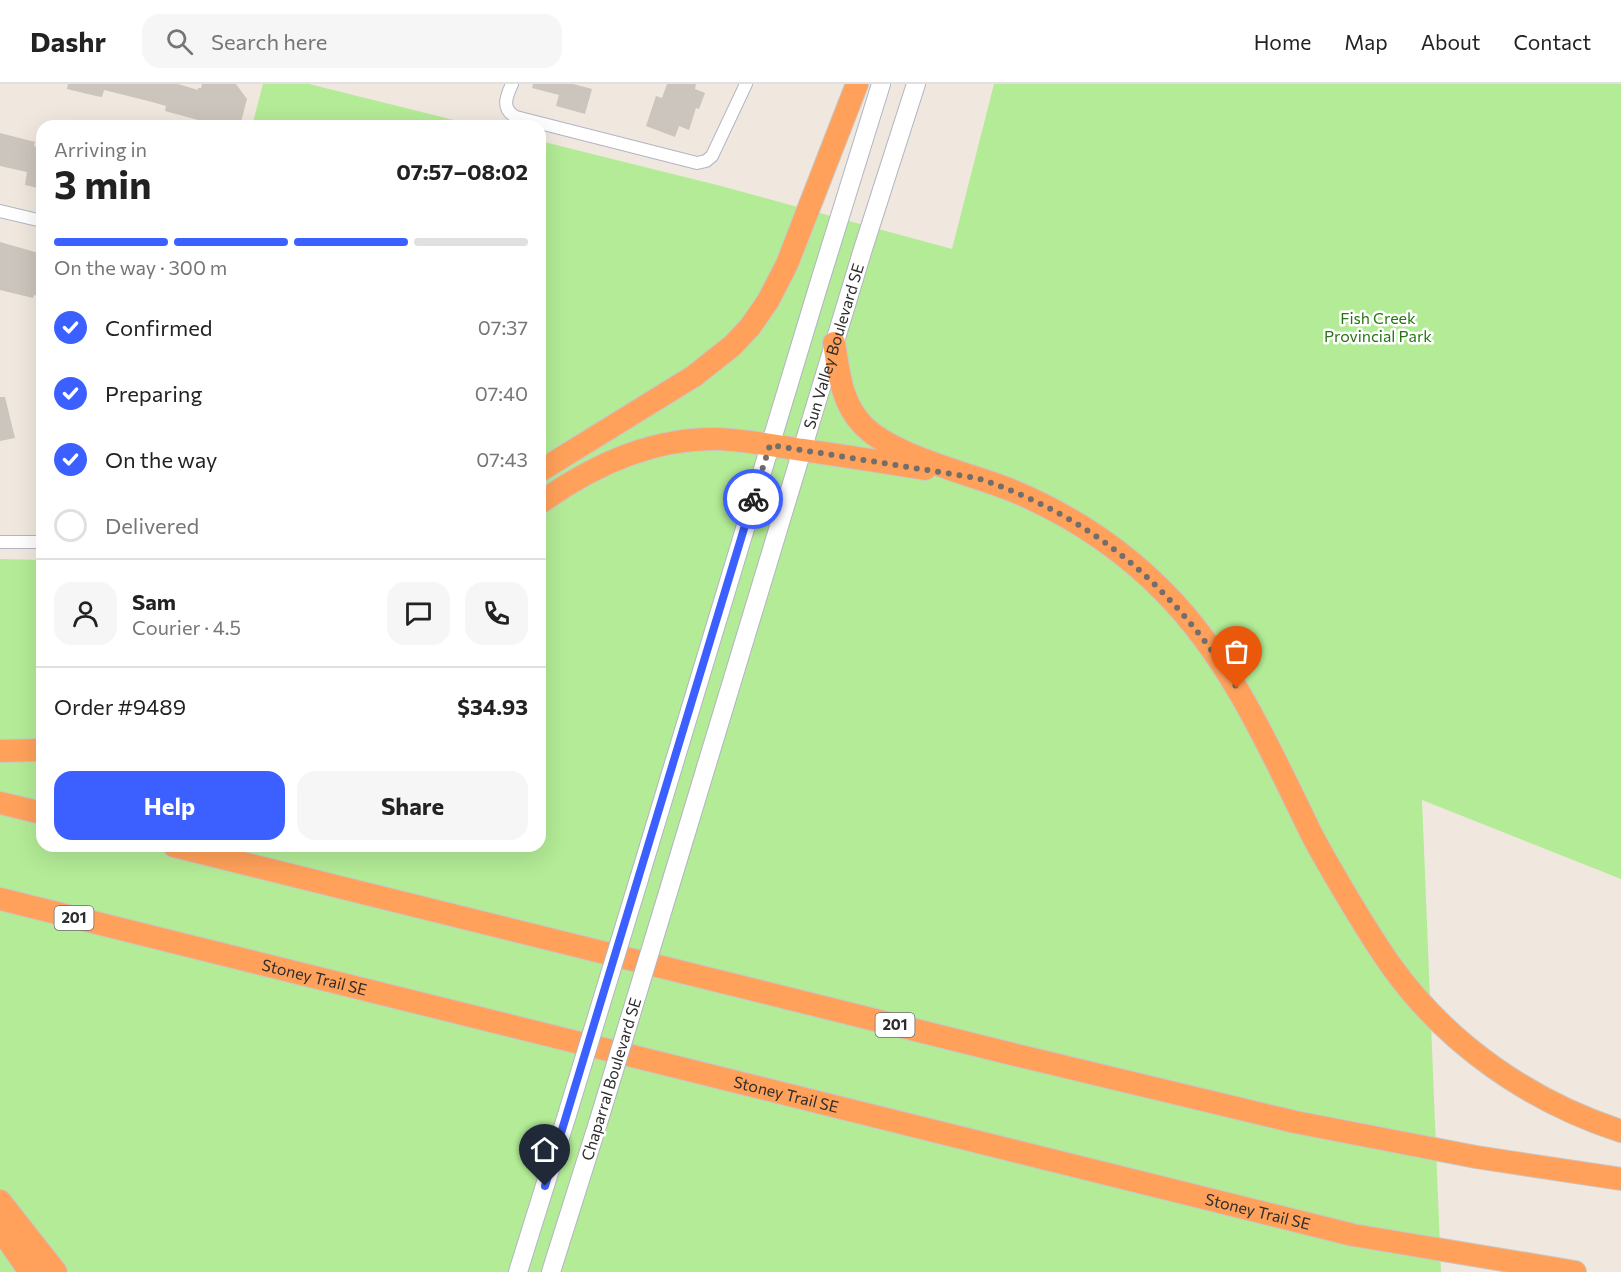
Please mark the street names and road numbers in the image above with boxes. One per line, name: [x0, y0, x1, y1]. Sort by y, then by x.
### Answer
street label: Sun Valley Boulevard SE: [799, 261, 867, 431]
road number: 201: [54, 906, 94, 930]
street label: Stoney Trail SE: [260, 954, 369, 999]
street label: Chaparral Boulevard SE: [577, 995, 644, 1163]
road number: 201: [876, 1013, 914, 1037]
street label: Stoney Trail SE: [732, 1072, 841, 1116]
street label: Stoney Trail SE: [1203, 1189, 1312, 1233]

